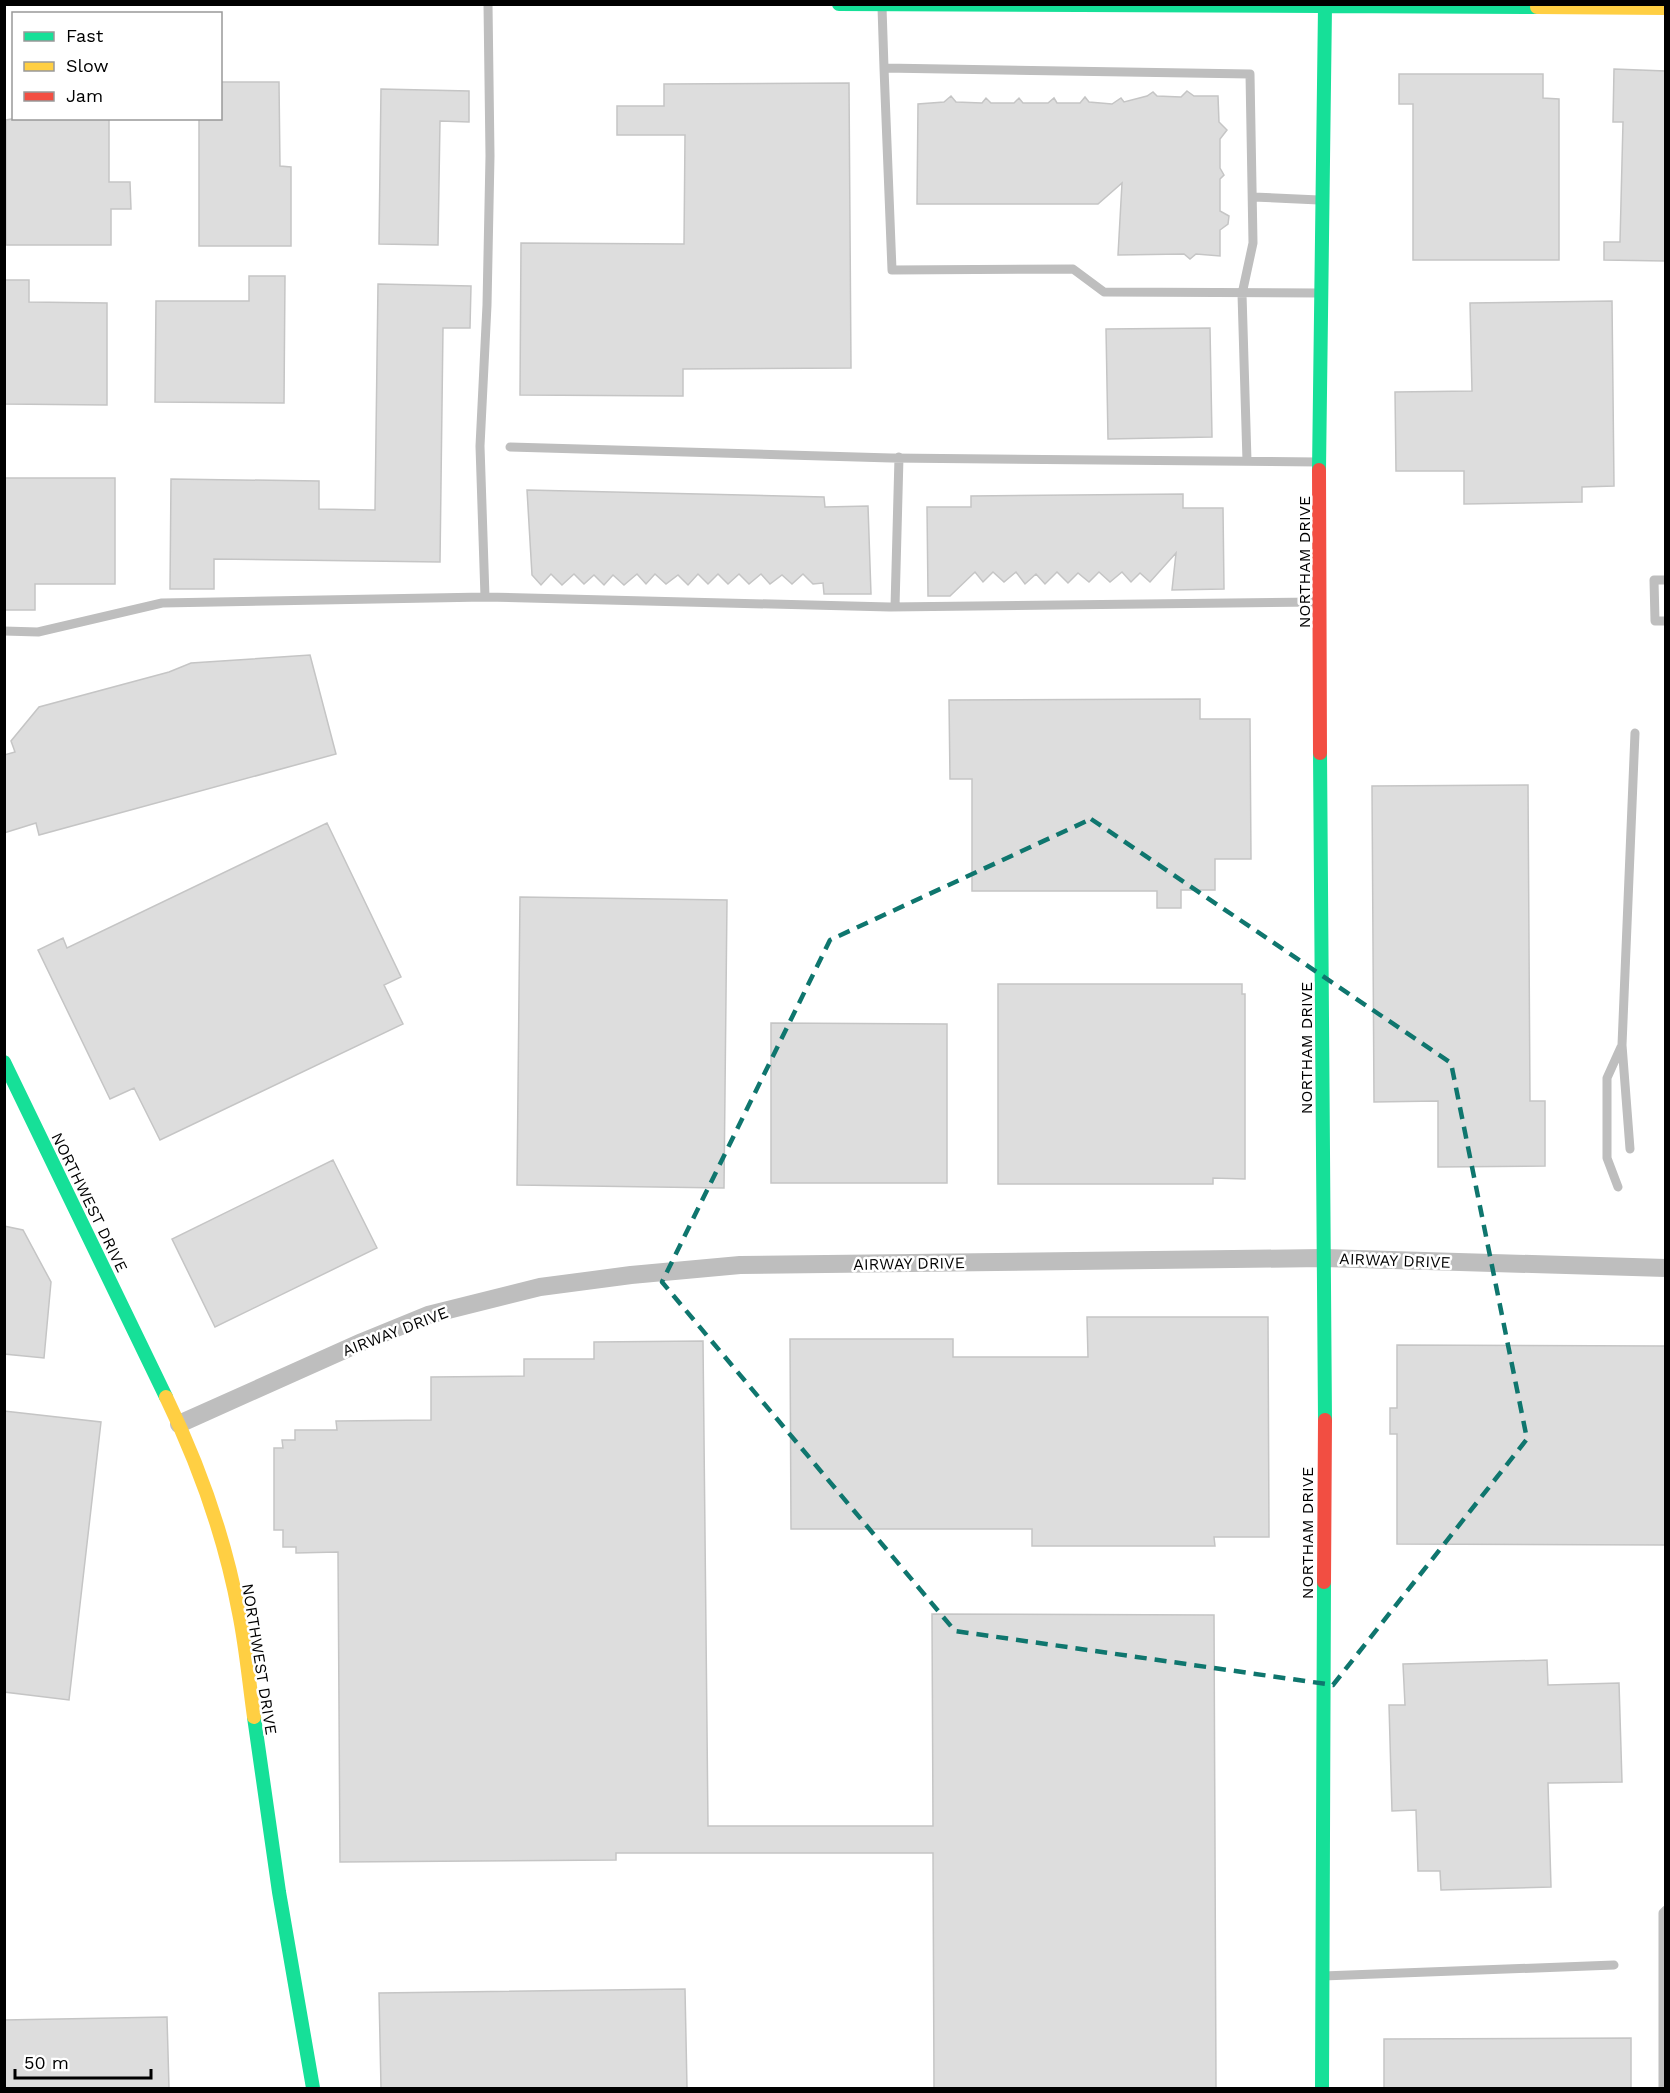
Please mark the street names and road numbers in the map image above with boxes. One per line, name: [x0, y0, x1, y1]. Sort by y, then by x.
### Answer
street label: NORTHAM DRIVE: [1295, 496, 1314, 628]
street label: NORTHAM DRIVE: [1297, 982, 1316, 1114]
street label: NORTHWEST DRIVE: [47, 1129, 132, 1275]
street label: AIRWAY DRIVE: [1339, 1249, 1451, 1272]
street label: AIRWAY DRIVE: [853, 1253, 965, 1274]
street label: AIRWAY DRIVE: [340, 1303, 451, 1360]
street label: NORTHAM DRIVE: [1298, 1467, 1317, 1599]
street label: NORTHWEST DRIVE: [238, 1582, 281, 1736]

